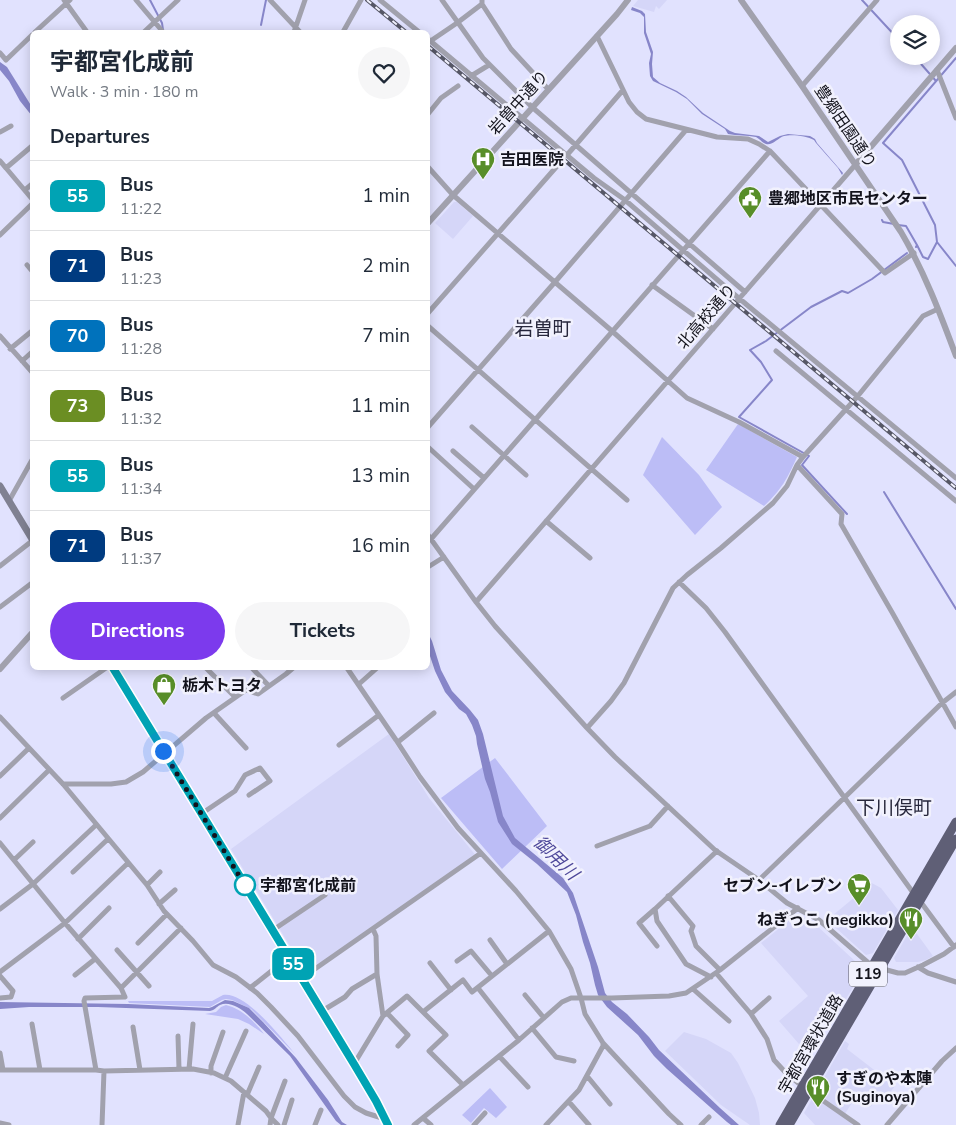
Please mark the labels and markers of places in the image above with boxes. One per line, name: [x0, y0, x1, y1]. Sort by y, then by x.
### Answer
hospital icon: 吉田医院: [470, 146, 496, 180]
place label: 吉田医院: [500, 149, 564, 171]
public building icon: 豊郷地区市民センター: [737, 185, 763, 219]
place label: 豊郷地区市民センター: [768, 188, 928, 210]
shop icon: 栃木トヨタ: [151, 672, 177, 706]
place label: 栃木トヨタ: [182, 675, 262, 697]
supermarket icon: セブン-イレブン: [846, 872, 872, 906]
marker: 宇都宮化成前: [234, 874, 256, 896]
place label: 宇都宮化成前: [260, 875, 356, 897]
place label: セブン-イレブン: [723, 875, 842, 897]
restaurant icon: ねぎっこ (negikko): [898, 906, 924, 940]
place label: ねぎっこ (negikko): [757, 909, 894, 931]
place label: すぎのや本陣 (Suginoya): [836, 1068, 932, 1108]
restaurant icon: すぎのや本陣 (Suginoya): [805, 1074, 831, 1108]

